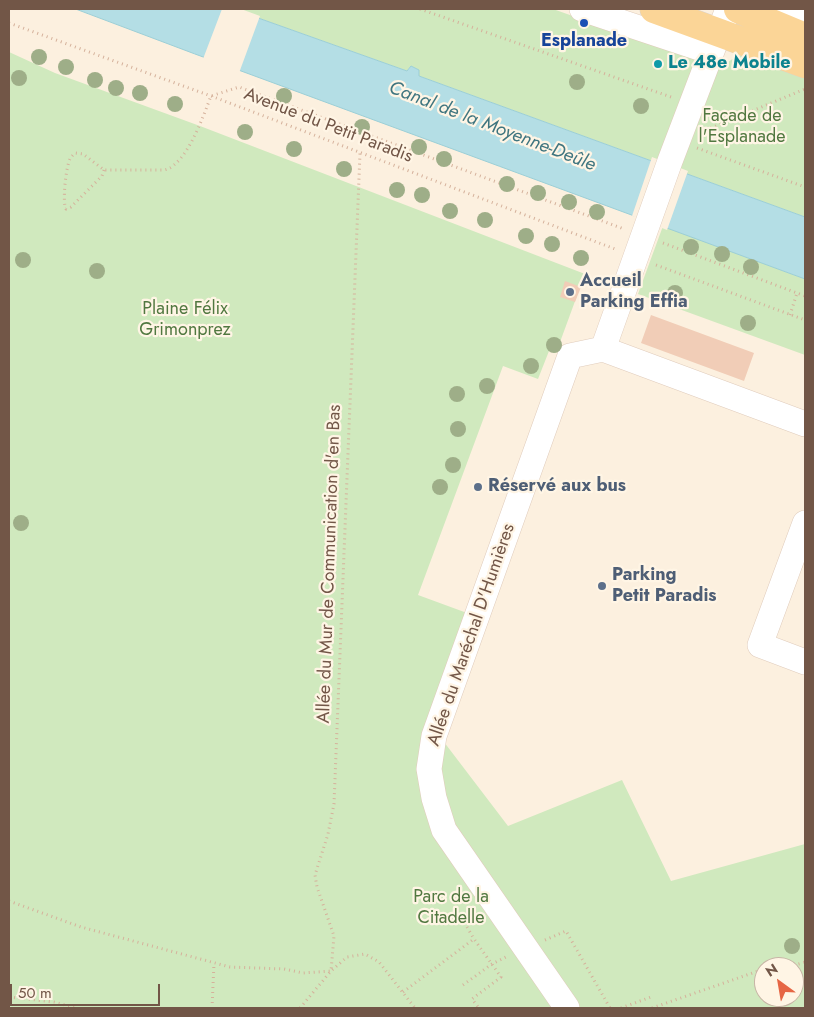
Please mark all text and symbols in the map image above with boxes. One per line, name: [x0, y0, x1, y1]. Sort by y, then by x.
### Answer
marker: Esplanade: [578, 17, 590, 29]
place label: Esplanade: [541, 31, 627, 53]
place label: Le 48e Mobile: [668, 53, 791, 75]
marker: Le 48e Mobile: [652, 58, 664, 70]
water label: Canal de la Moyenne-Deûle: [385, 77, 599, 177]
street label: Avenue du Petit Paradis: [241, 84, 415, 168]
park label: Façade de l'Esplanade: [698, 106, 786, 148]
place label: Accueil Parking Effia: [580, 271, 688, 314]
marker: Accueil Parking Effia: [564, 286, 576, 298]
park label: Plaine Félix Grimonprez: [139, 299, 231, 342]
street label: Allée du Mur de Communication d'en Bas: [314, 404, 346, 724]
place label: Réservé aux bus: [488, 476, 626, 498]
marker: Réservé aux bus: [472, 481, 484, 493]
street label: Allée du Maréchal D'Humières: [424, 521, 520, 749]
place label: Parking Petit Paradis: [612, 565, 717, 608]
marker: Parking Petit Paradis: [596, 580, 608, 592]
park label: Parc de la Citadelle: [413, 887, 489, 930]
north arrow: [754, 957, 804, 1007]
text: N: [762, 959, 782, 982]
scale bar: [12, 974, 162, 1006]
text: 50 m: [18, 982, 52, 1004]

